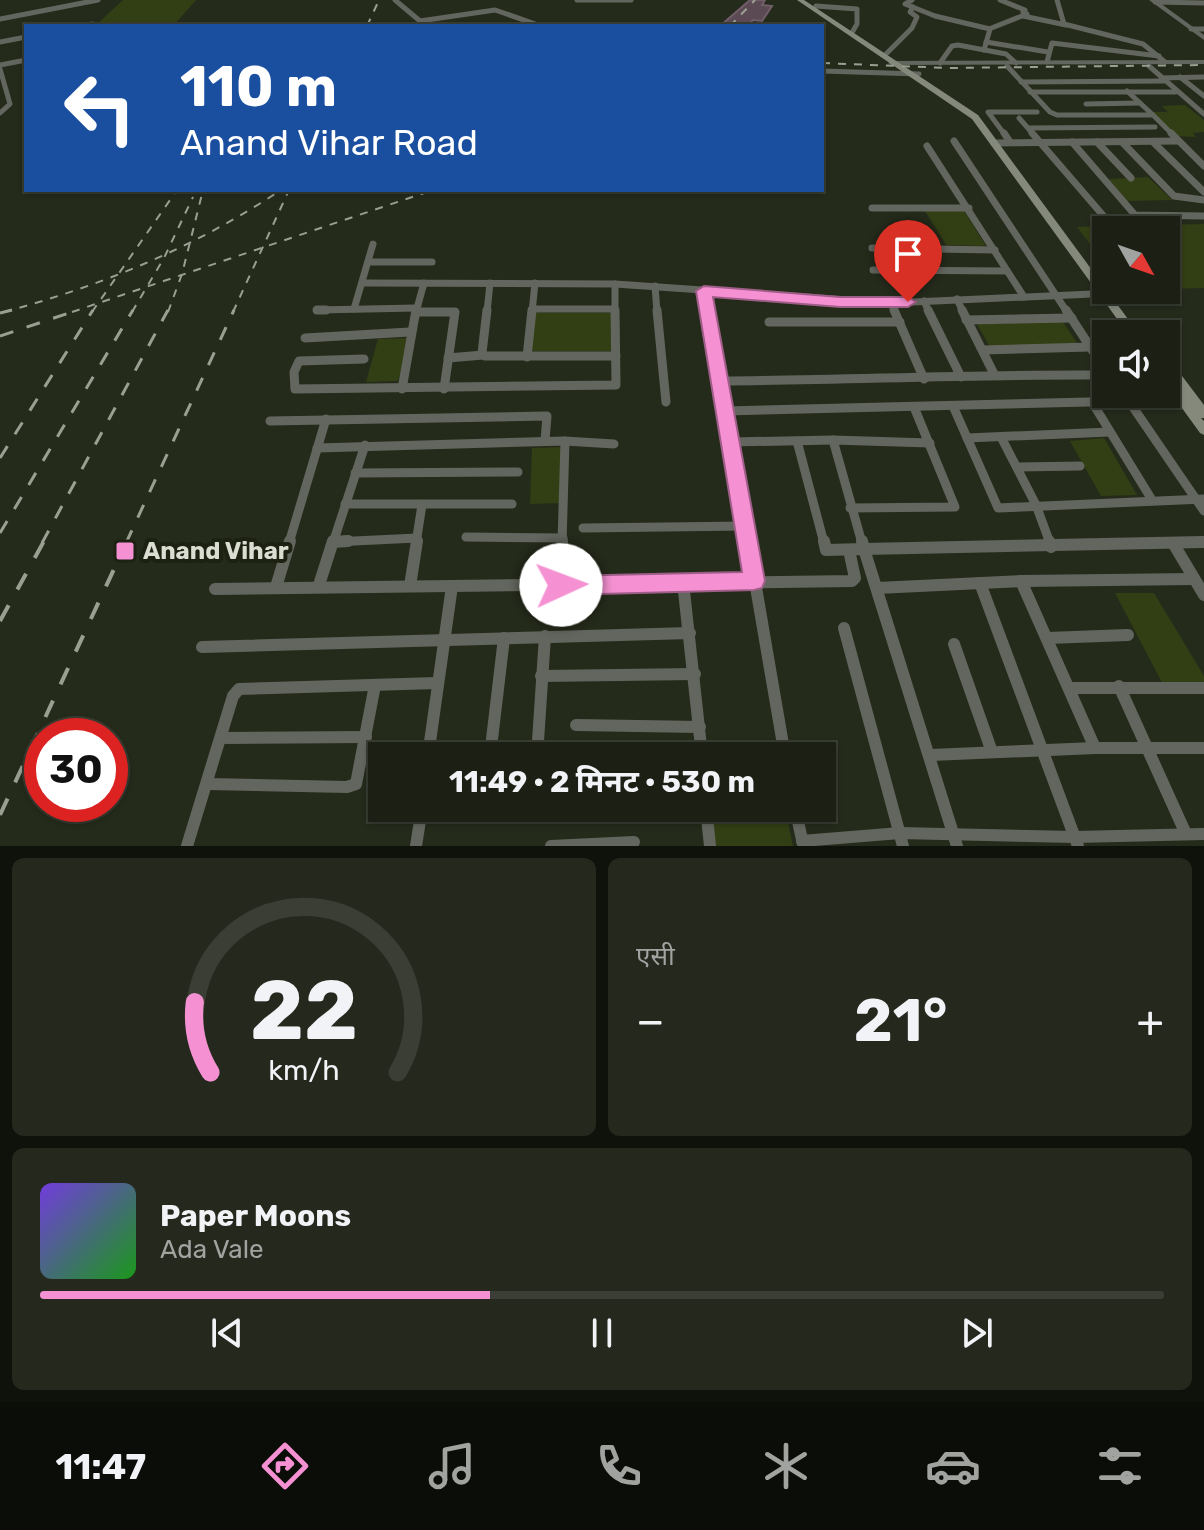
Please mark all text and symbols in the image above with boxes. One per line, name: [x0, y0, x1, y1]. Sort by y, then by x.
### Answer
text: 110 m: [180, 54, 337, 120]
icon: left: [48, 56, 152, 160]
text: Anand Vihar Road: [180, 121, 478, 164]
north arrow: [1092, 216, 1180, 304]
map controls: [1092, 216, 1180, 408]
pin: [874, 220, 942, 302]
icon: arrive: [886, 232, 930, 276]
button: sound: [1092, 320, 1180, 408]
place label: Anand Vihar: [143, 537, 289, 565]
marker: Anand Vihar: [114, 540, 136, 562]
position arrow: [519, 543, 603, 627]
speed limit sign: 30: [24, 718, 128, 822]
text: 11:49 · 2 मिनट · 530 m: [449, 764, 755, 800]
text: एसी: [636, 941, 675, 972]
text: 22: [250, 961, 358, 1060]
text: 21°: [854, 985, 947, 1056]
text: −: [636, 995, 665, 1047]
text: +: [1137, 995, 1164, 1047]
text: km/h: [268, 1053, 340, 1087]
text: Paper Moons: [160, 1198, 351, 1234]
text: Ada Vale: [160, 1234, 264, 1265]
icon: previous: [205, 1311, 249, 1355]
icon: pause: [580, 1311, 624, 1355]
icon: next: [955, 1311, 999, 1355]
icon: directions: [257, 1438, 313, 1494]
icon: music: [424, 1438, 480, 1494]
icon: phone: [591, 1438, 647, 1494]
icon: climate: [758, 1438, 814, 1494]
icon: car: [925, 1438, 981, 1494]
icon: filters: [1092, 1438, 1148, 1494]
text: 11:47: [56, 1445, 146, 1488]

